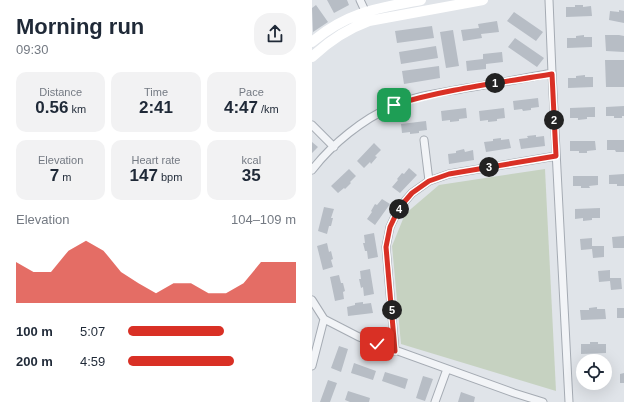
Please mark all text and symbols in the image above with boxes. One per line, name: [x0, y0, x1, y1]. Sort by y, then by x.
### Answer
button: share: [254, 13, 296, 55]
text: Morning run: [16, 14, 144, 39]
text: 09:30: [16, 42, 49, 57]
pin: 1: [485, 73, 505, 93]
text: 1: [492, 77, 498, 89]
text: Distance: [39, 86, 82, 98]
text: Time: [144, 86, 168, 98]
text: Pace: [239, 86, 264, 98]
pin: [377, 88, 411, 122]
icon: arrive: [383, 94, 405, 116]
text: 0.56: [35, 98, 68, 117]
text: 2:41: [139, 98, 173, 117]
text: 4:47: [224, 98, 258, 117]
text: km: [68, 103, 86, 115]
text: /km: [258, 103, 279, 115]
pin: 2: [544, 110, 564, 130]
text: 2: [551, 114, 557, 126]
text: Elevation: [38, 154, 83, 166]
text: Heart rate: [132, 154, 180, 166]
text: kcal: [242, 154, 261, 166]
pin: 3: [479, 157, 499, 177]
text: 3: [486, 161, 492, 173]
text: 7: [50, 166, 59, 185]
text: 147: [130, 166, 158, 185]
text: 35: [242, 166, 261, 185]
text: m: [59, 171, 72, 183]
text: bpm: [158, 171, 182, 183]
pin: 4: [389, 199, 409, 219]
text: 4: [396, 203, 402, 215]
text: Elevation: [16, 212, 69, 227]
text: 104–109 m: [231, 212, 296, 227]
pin: 5: [382, 300, 402, 320]
text: 5: [389, 304, 395, 316]
text: 100 m: [16, 324, 53, 339]
text: 5:07: [80, 324, 105, 339]
pin: [360, 327, 394, 361]
icon: check: [366, 333, 388, 355]
text: 200 m: [16, 354, 53, 369]
text: 4:59: [80, 354, 105, 369]
map controls: [576, 354, 612, 390]
button: locate: [576, 354, 612, 390]

